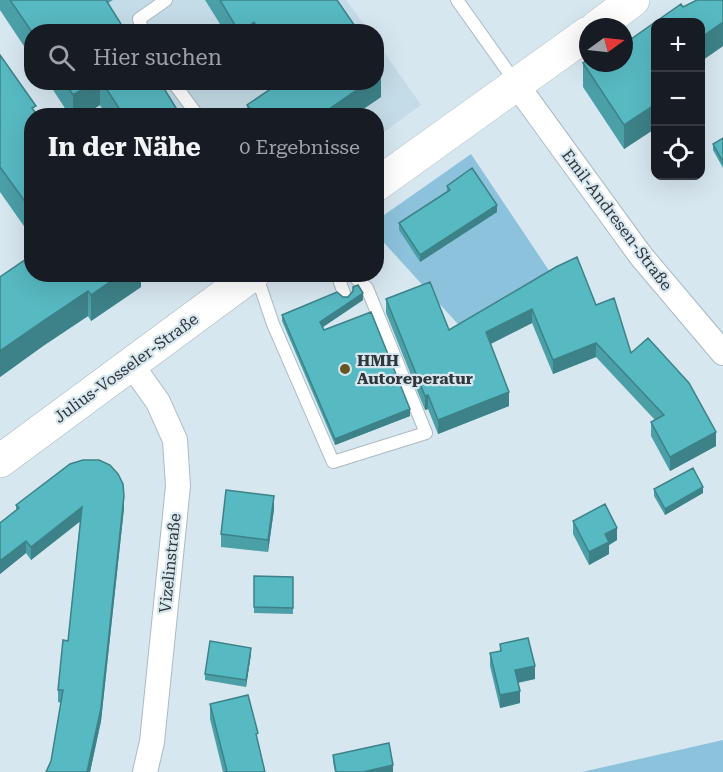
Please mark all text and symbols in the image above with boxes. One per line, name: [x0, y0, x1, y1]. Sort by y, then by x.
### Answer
north arrow: [579, 18, 633, 72]
map controls: [651, 18, 705, 180]
button: +: [651, 18, 705, 72]
search box: [24, 24, 384, 90]
icon: search: [45, 41, 78, 74]
text: Hier suchen: [93, 45, 222, 70]
button: −: [651, 72, 705, 126]
button: locate: [651, 126, 705, 180]
text: In der Nähe: [48, 132, 201, 162]
text: 0 Ergebnisse: [239, 135, 360, 159]
street label: Emil-Andresen-Straße: [558, 146, 676, 294]
street label: Julius-Vosseler-Straße: [50, 309, 202, 427]
place label: HMH Autoreperatur: [357, 351, 473, 388]
marker: HMH Autoreperatur: [338, 362, 352, 376]
street label: Vizelinstraße: [155, 512, 185, 614]

